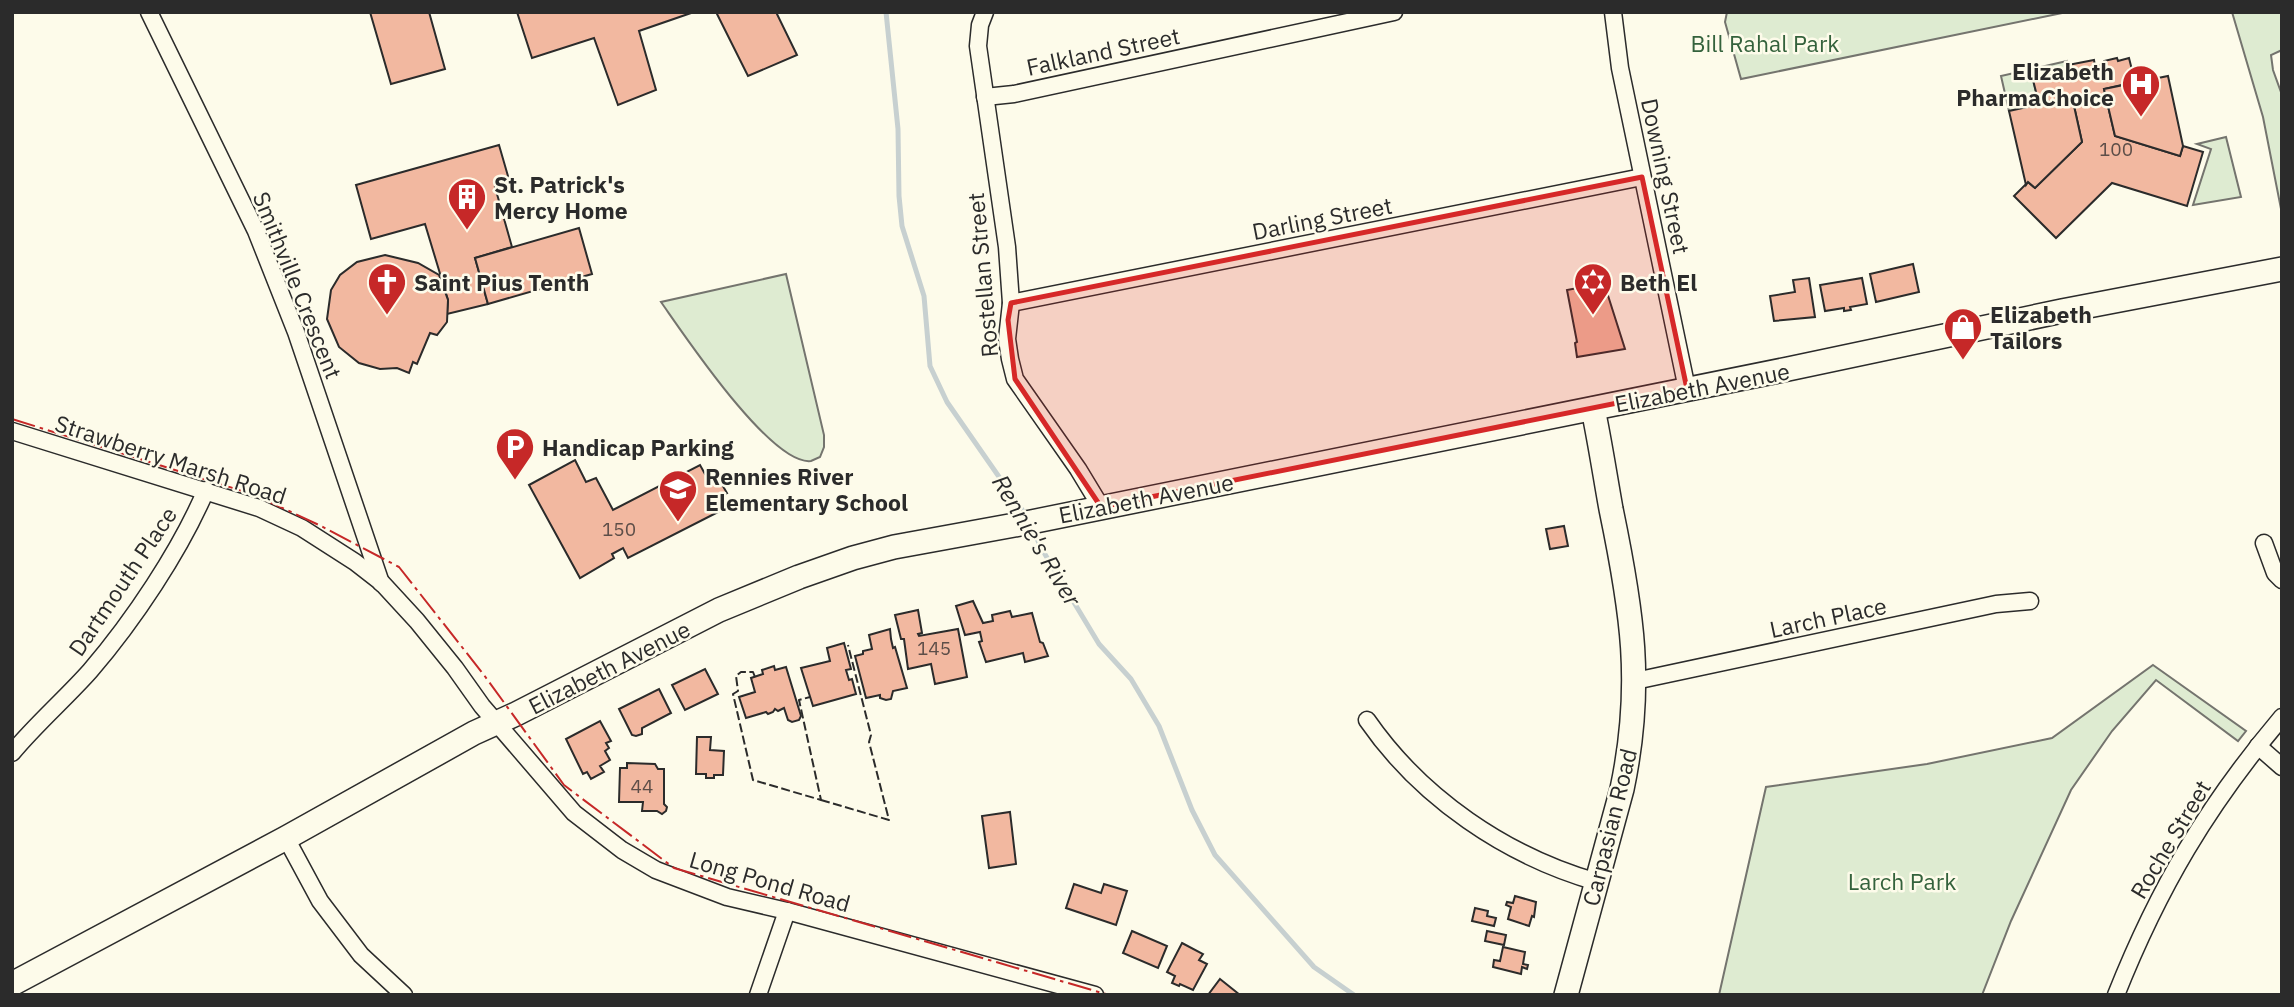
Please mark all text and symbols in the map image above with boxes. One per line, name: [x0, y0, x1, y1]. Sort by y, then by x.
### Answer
street label: Falkland Street: [1024, 20, 1182, 82]
park label: Bill Rahal Park: [1691, 28, 1839, 58]
place label: Elizabeth PharmaChoice: [1956, 56, 2114, 112]
hospital icon: Elizabeth PharmaChoice: [2120, 63, 2162, 118]
street label: Downing Street: [1635, 95, 1697, 257]
house number: 100: [2099, 137, 2133, 161]
place label: St. Patrick's Mercy Home: [494, 169, 628, 225]
building icon: St. Patrick's Mercy Home: [446, 176, 488, 231]
street label: Smithville Crescent: [247, 187, 349, 383]
street label: Darling Street: [1249, 190, 1395, 246]
street label: Rostellan Street: [960, 191, 1004, 359]
church icon: Saint Pius Tenth: [366, 261, 408, 316]
synagogue icon: Beth El: [1572, 261, 1614, 316]
place label: Saint Pius Tenth: [414, 267, 589, 297]
place label: Beth El: [1620, 267, 1697, 297]
place label: Elizabeth Tailors: [1990, 299, 2092, 355]
shop icon: Elizabeth Tailors: [1942, 306, 1984, 361]
street label: Elizabeth Avenue: [1612, 355, 1792, 419]
street label: Strawberry Marsh Road: [51, 407, 291, 511]
parking icon: Handicap Parking: [494, 426, 536, 481]
place label: Handicap Parking: [542, 432, 734, 462]
place label: Rennies River Elementary School: [705, 461, 908, 517]
street label: Elizabeth Avenue: [1056, 466, 1236, 530]
school or university icon: Rennies River Elementary School: [657, 468, 699, 523]
water label: Rennie's River: [985, 468, 1090, 613]
street label: Dartmouth Place: [61, 501, 183, 661]
house number: 150: [602, 517, 636, 541]
street label: Larch Place: [1767, 590, 1889, 644]
street label: Elizabeth Avenue: [523, 613, 695, 721]
house number: 145: [917, 636, 951, 660]
street label: Carpasian Road: [1575, 745, 1643, 909]
house number: 44: [631, 774, 653, 798]
street label: Roche Street: [2123, 774, 2217, 904]
street label: Long Pond Road: [686, 844, 854, 918]
park label: Larch Park: [1848, 866, 1956, 896]

